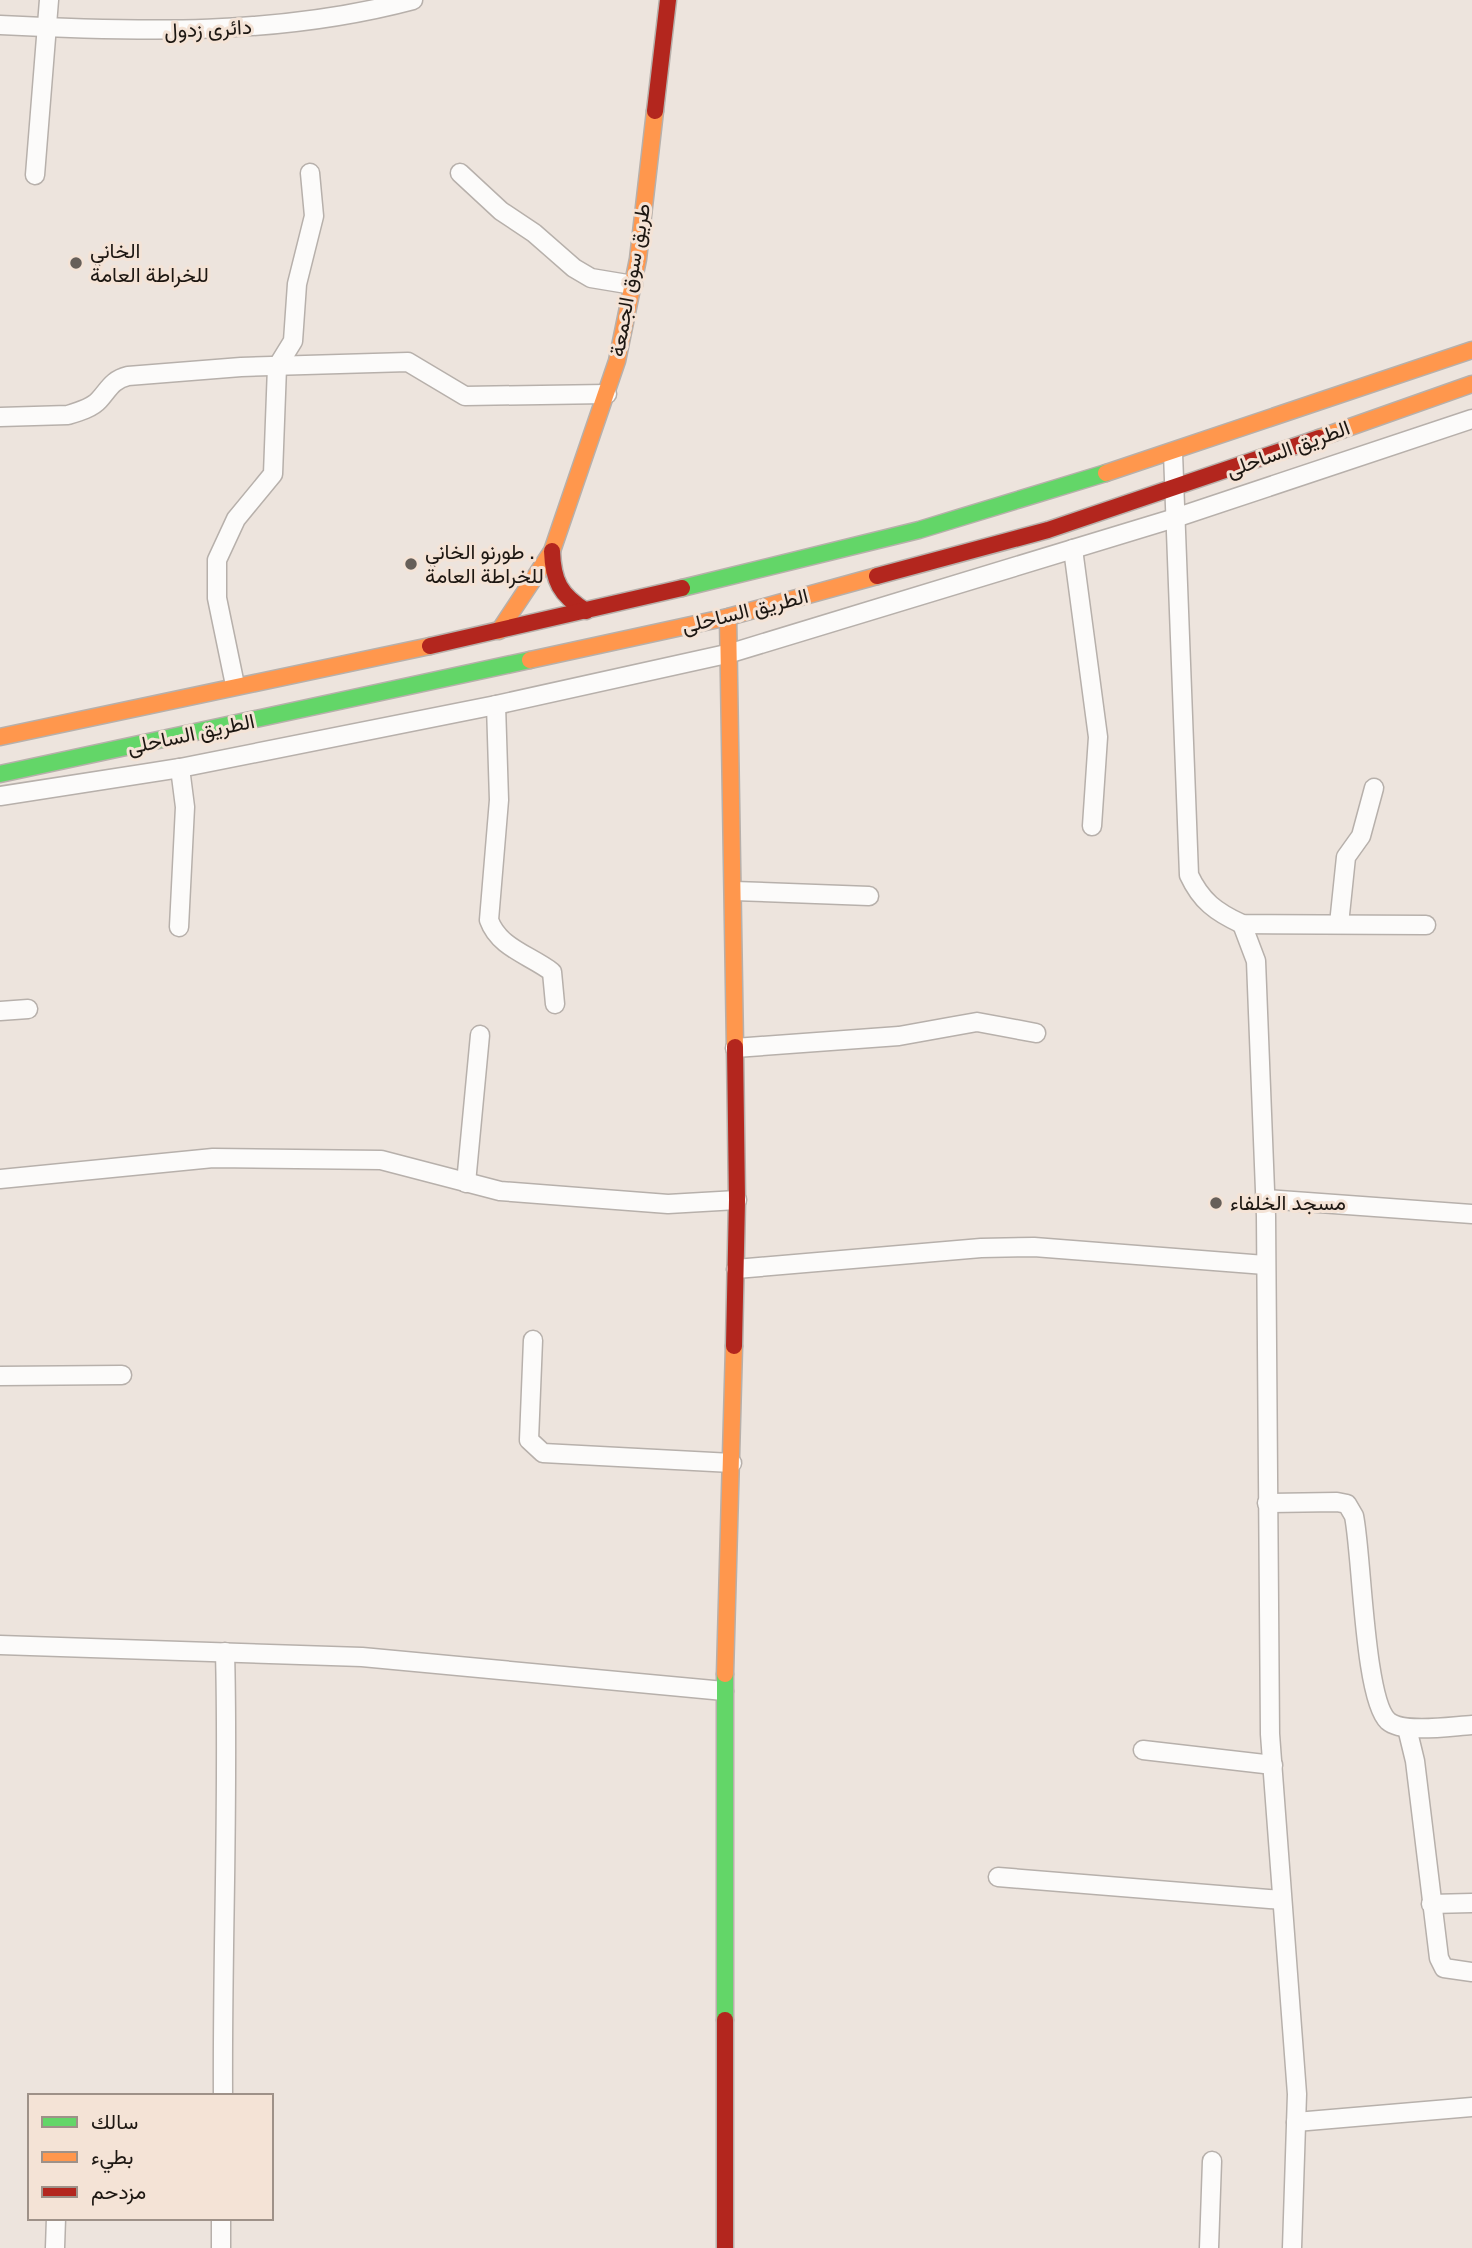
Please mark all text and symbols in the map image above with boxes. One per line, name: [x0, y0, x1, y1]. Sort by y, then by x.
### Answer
street label: دائرى زدول: [164, 14, 252, 44]
street label: طريق سوق الجمعة: [604, 201, 656, 359]
place label: الخاني للخراطة العامة: [90, 238, 209, 288]
marker: الخاني للخراطة العامة: [68, 255, 84, 271]
street label: الطريق الساحلى: [1223, 415, 1353, 483]
place label: طورنو الخاني . للخراطة العامة: [425, 539, 544, 589]
marker: طورنو الخاني . للخراطة العامة: [403, 556, 419, 572]
street label: الطريق الساحلى: [679, 583, 811, 639]
street label: الطريق الساحلى: [125, 708, 257, 760]
place label: مسجد الخلفاء: [1230, 1190, 1346, 1215]
marker: مسجد الخلفاء: [1208, 1195, 1224, 1211]
legend: [28, 2094, 273, 2220]
text: سالك: [91, 2109, 138, 2134]
text: بطيء: [91, 2144, 134, 2174]
text: مزدحم: [91, 2179, 146, 2206]

